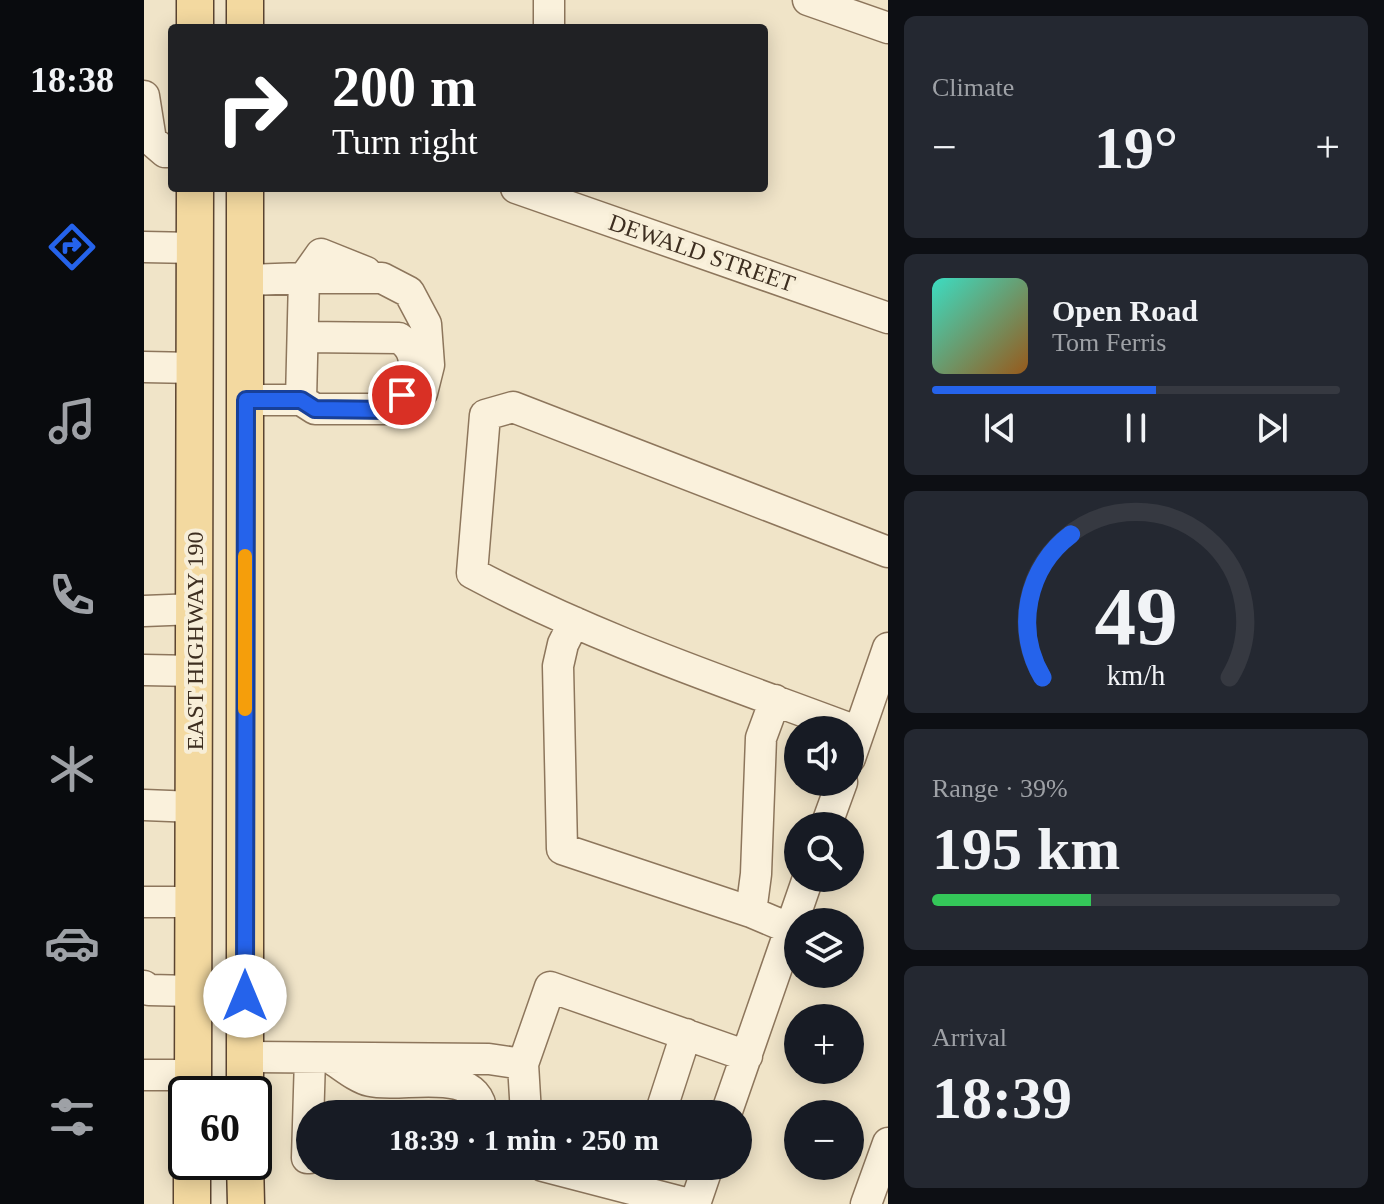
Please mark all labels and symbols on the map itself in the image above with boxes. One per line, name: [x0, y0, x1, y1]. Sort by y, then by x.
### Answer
street label: DEWALD STREET: [605, 209, 799, 297]
pin: [368, 361, 436, 429]
street label: EAST HIGHWAY 190: [182, 531, 208, 751]
position arrow: [203, 954, 287, 1038]
speed limit sign: 60: [168, 1076, 272, 1180]

